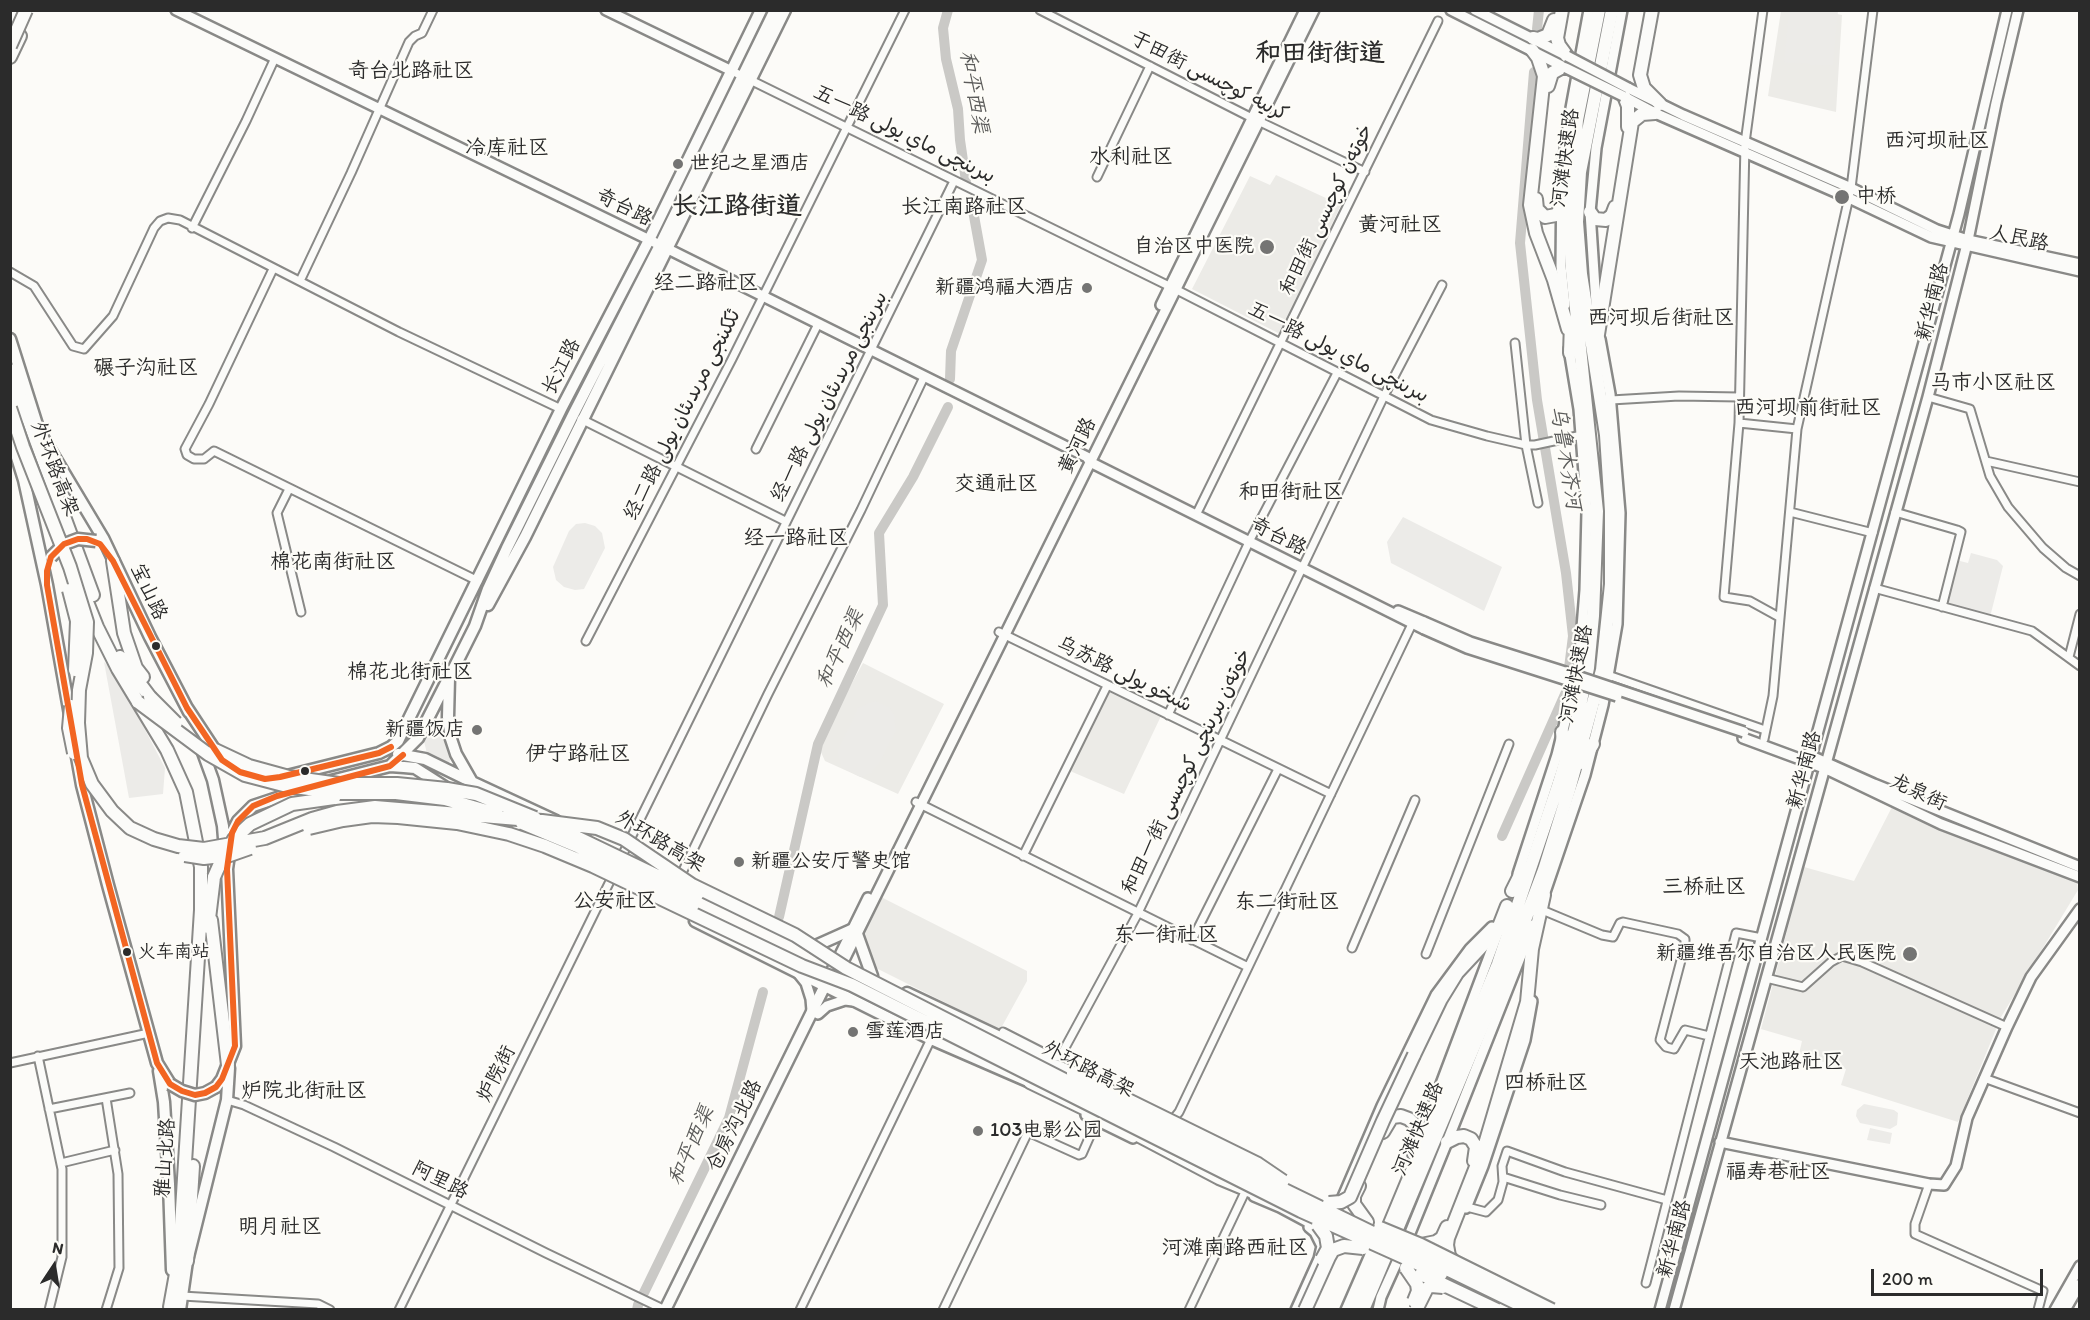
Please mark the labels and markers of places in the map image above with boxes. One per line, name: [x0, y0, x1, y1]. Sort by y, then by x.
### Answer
place label: 世纪之星酒店: [690, 152, 810, 176]
marker: 世纪之星酒店: [671, 157, 685, 171]
place label: 中桥: [1856, 185, 1896, 209]
marker: 中桥: [1833, 188, 1851, 206]
place label: 自治区中医院: [1134, 235, 1254, 259]
marker: 自治区中医院: [1258, 238, 1276, 256]
place label: 新疆鸿福大酒店: [935, 276, 1075, 300]
marker: 新疆鸿福大酒店: [1080, 281, 1094, 295]
unlabelled marker: [150, 640, 162, 652]
place label: 新疆饭店: [385, 718, 465, 742]
marker: 新疆饭店: [470, 723, 484, 737]
unlabelled marker: [299, 765, 311, 777]
place label: 新疆公安厅警史馆: [751, 850, 911, 874]
marker: 新疆公安厅警史馆: [732, 855, 746, 869]
place label: 火车南站: [138, 941, 210, 963]
place label: 新疆维吾尔自治区人民医院: [1656, 942, 1896, 966]
marker: 新疆维吾尔自治区人民医院: [1901, 945, 1919, 963]
marker: 火车南站: [121, 946, 133, 958]
place label: 雪莲酒店: [865, 1020, 945, 1044]
marker: 雪莲酒店: [846, 1025, 860, 1039]
place label: 103电影公园: [990, 1119, 1102, 1143]
marker: 103电影公园: [971, 1124, 985, 1138]

